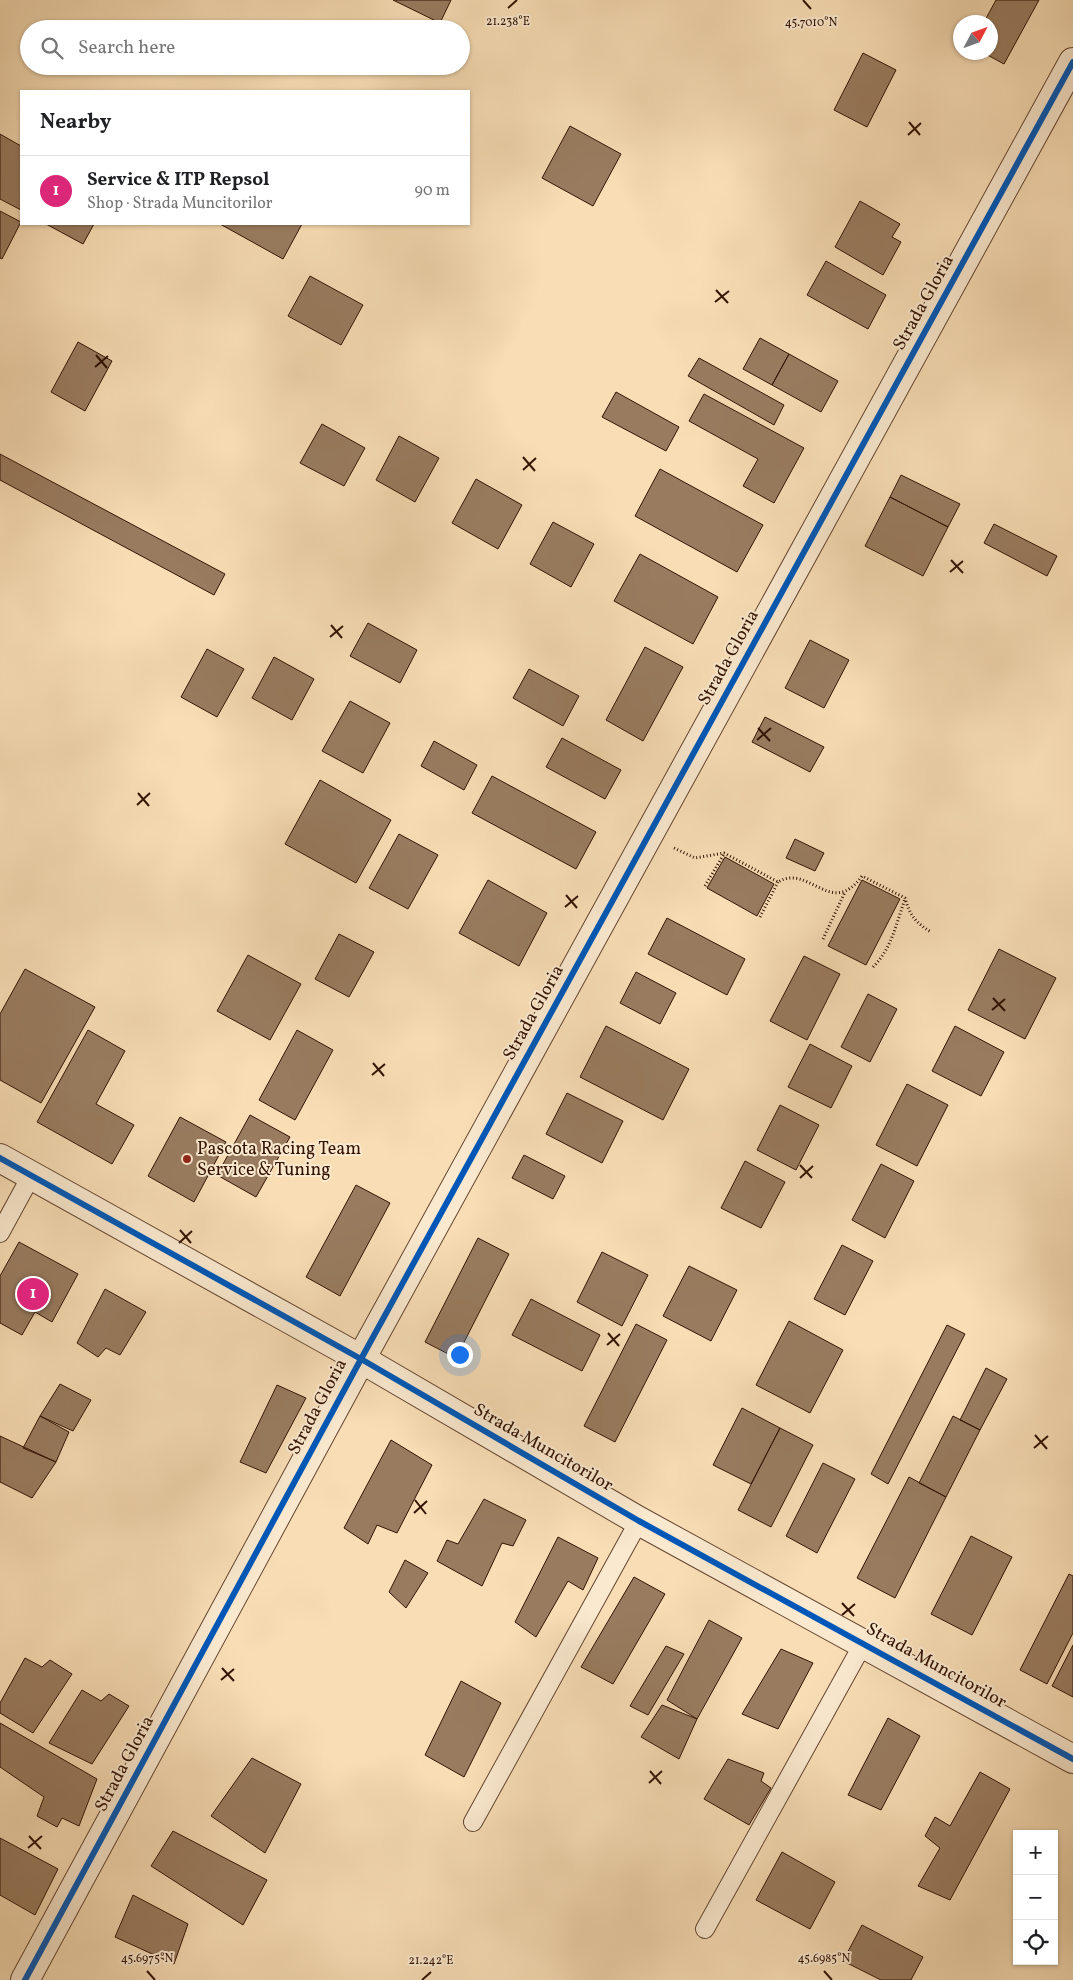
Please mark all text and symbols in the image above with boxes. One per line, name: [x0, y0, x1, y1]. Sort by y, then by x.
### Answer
text: 21.238°E: [486, 14, 530, 30]
text: 45.7010°N: [785, 15, 837, 31]
north arrow: [953, 15, 998, 60]
search box: [20, 20, 470, 75]
icon: search: [38, 34, 66, 62]
text: Search here: [78, 35, 175, 61]
text: Nearby: [40, 108, 111, 137]
text: Service & ITP Repsol: [87, 167, 270, 193]
text: 1: [53, 180, 59, 202]
text: 90 m: [414, 180, 450, 202]
text: Shop · Strada Muncitorilor: [87, 193, 273, 215]
street label: Strada Gloria: [887, 251, 961, 355]
street label: Strada Gloria: [692, 606, 766, 710]
street label: Strada Gloria: [497, 961, 571, 1065]
place label: Pascota Racing Team Service & Tuning: [197, 1137, 361, 1183]
marker: Pascota Racing Team Service & Tuning: [181, 1153, 193, 1165]
pin: 1: [17, 1275, 49, 1313]
your location: [447, 1342, 473, 1368]
street label: Strada Gloria: [282, 1355, 354, 1459]
street label: Strada Muncitorilor: [469, 1398, 618, 1498]
street label: Strada Muncitorilor: [861, 1617, 1011, 1715]
street label: Strada Gloria: [89, 1712, 161, 1816]
map controls: [1013, 1830, 1058, 1965]
button: +: [1013, 1830, 1058, 1875]
button: −: [1013, 1875, 1058, 1920]
button: locate: [1013, 1920, 1058, 1965]
text: 45.6975°N: [121, 1951, 173, 1967]
text: 45.6985°N: [798, 1951, 851, 1967]
text: 21.242°E: [408, 1953, 454, 1969]

